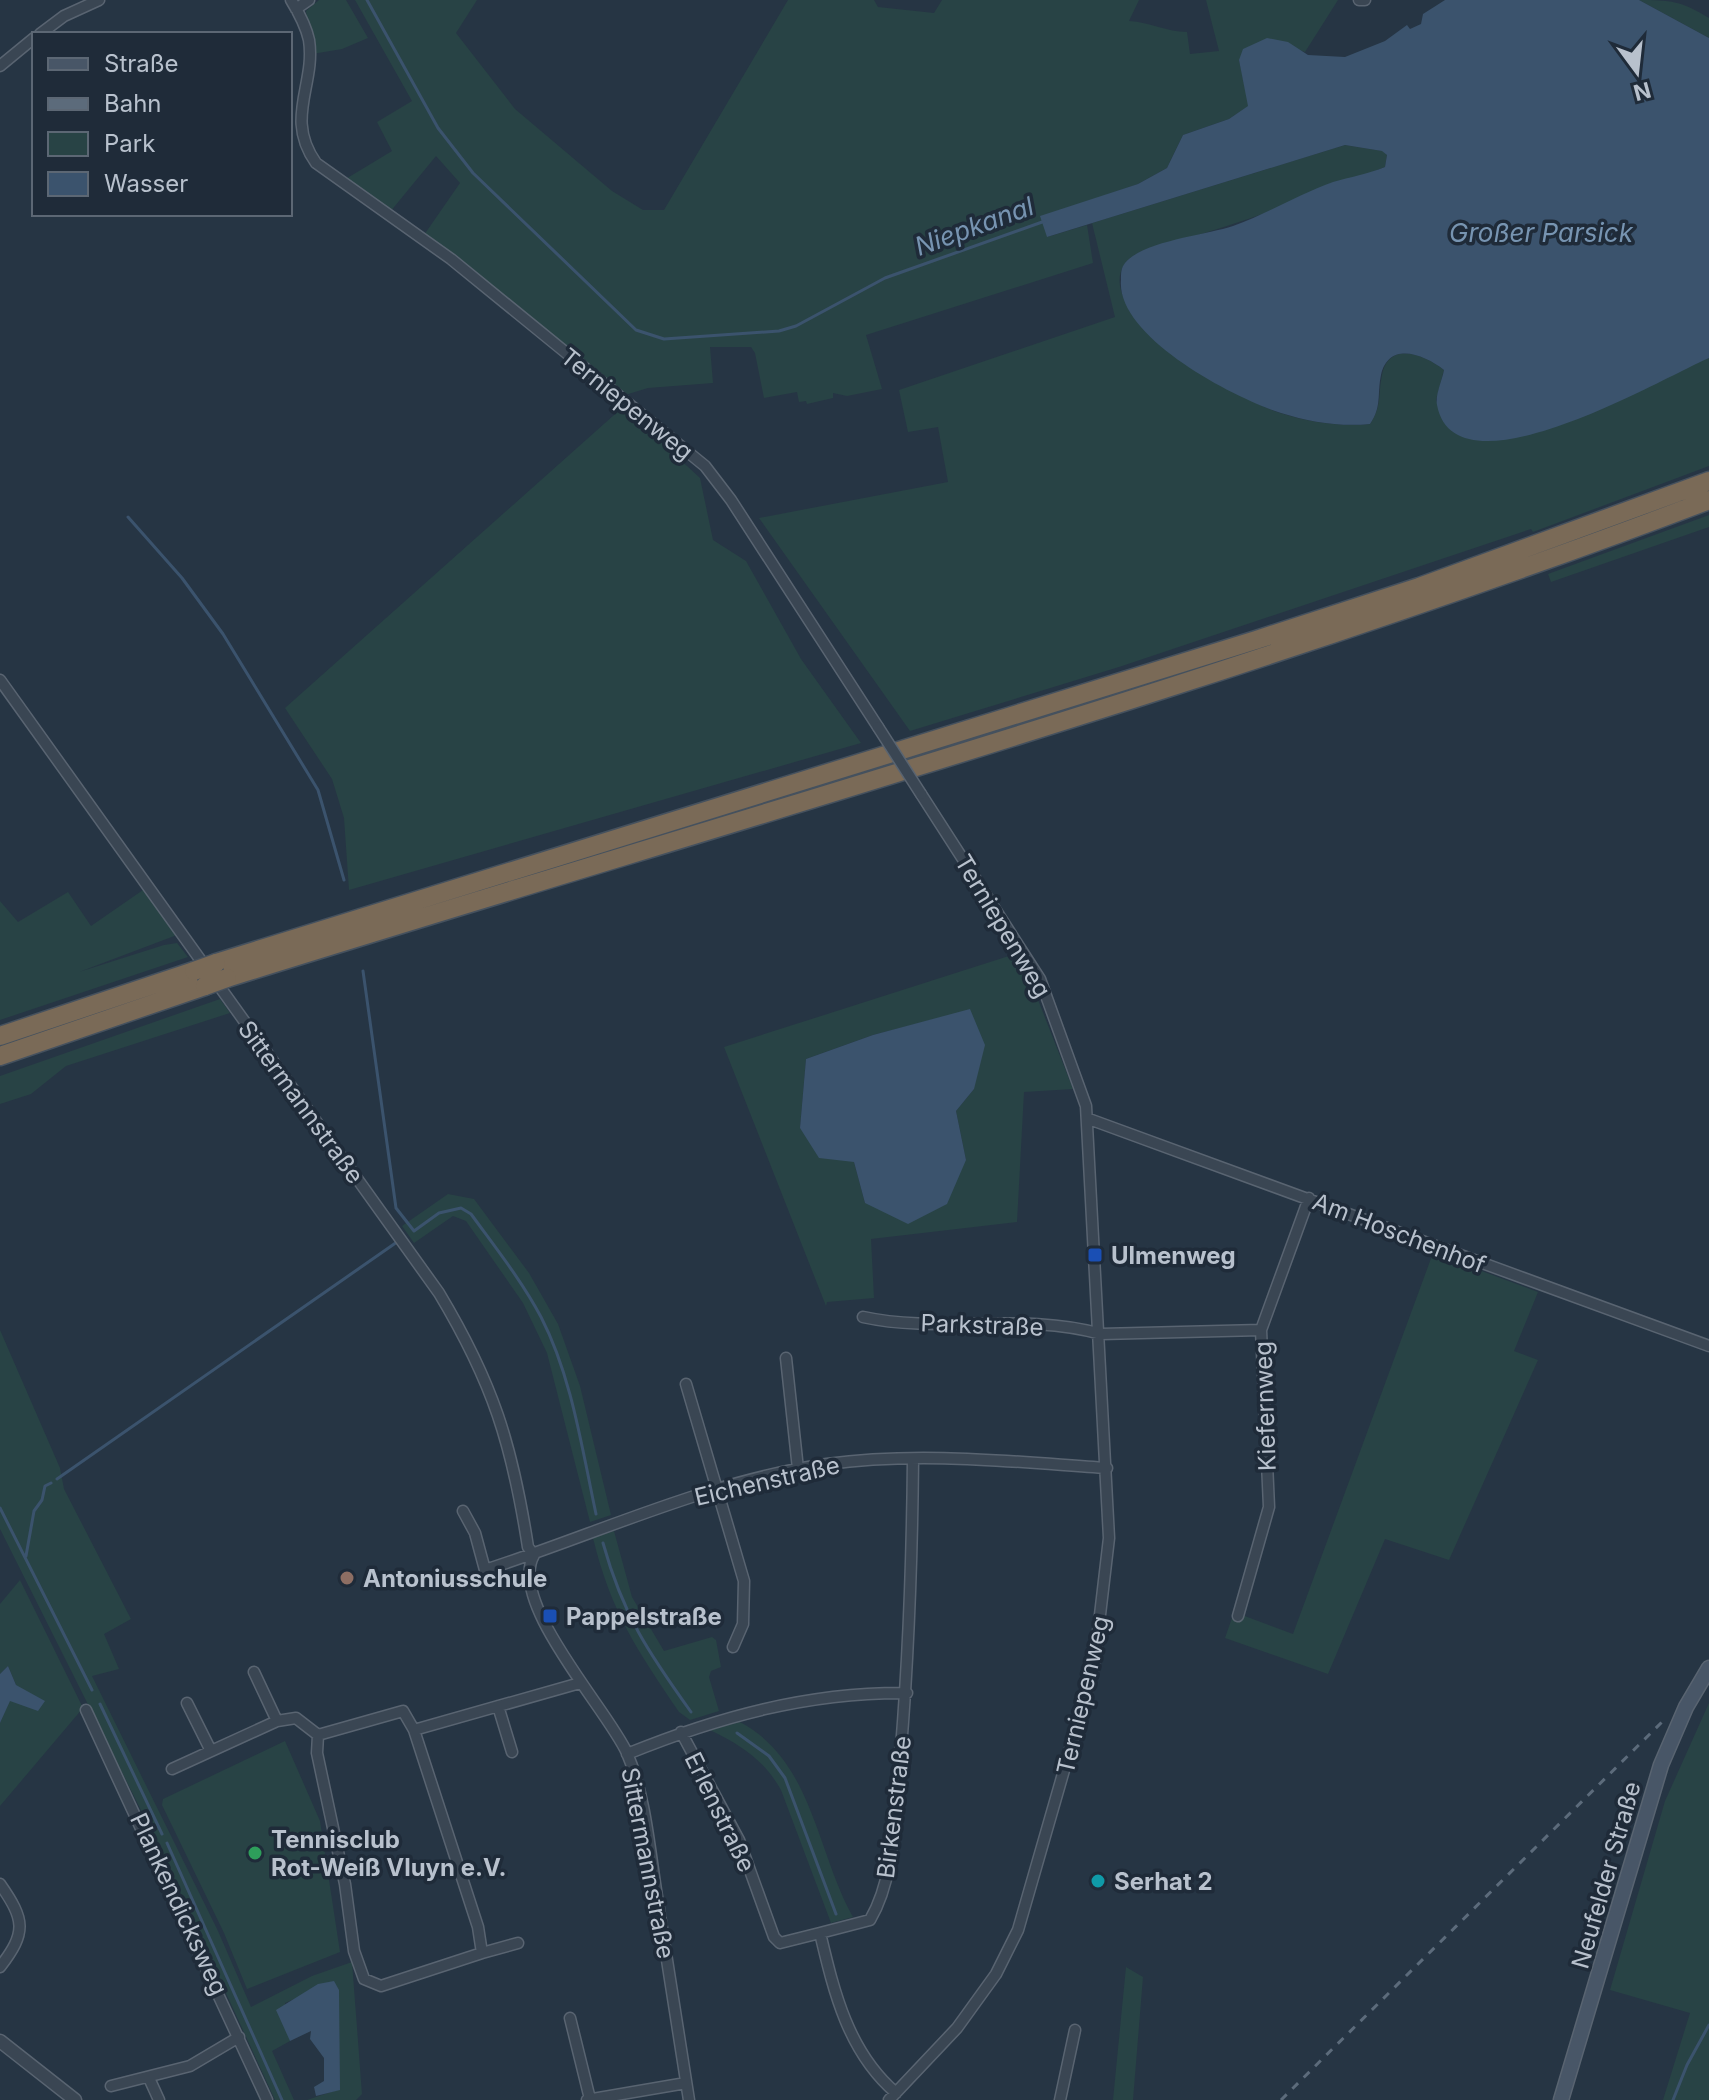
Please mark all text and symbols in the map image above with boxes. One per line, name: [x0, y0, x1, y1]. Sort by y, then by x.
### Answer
legend: [32, 32, 292, 216]
north arrow: [1597, 32, 1677, 112]
text: Straße: [104, 49, 179, 78]
text: N: [1631, 77, 1654, 106]
text: Bahn: [104, 89, 162, 118]
text: Park: [104, 129, 155, 158]
text: Wasser: [104, 169, 188, 198]
water label: Niepkanal: [910, 190, 1038, 262]
water label: Großer Parsick: [1449, 217, 1634, 248]
street label: Terniepenweg: [555, 342, 699, 466]
street label: Terniepenweg: [949, 849, 1057, 1003]
street label: Sittermannstraße: [232, 1015, 370, 1189]
street label: Am Hoschenhof: [1308, 1187, 1490, 1279]
place label: Ulmenweg: [1111, 1241, 1236, 1270]
marker: Ulmenweg: [1086, 1246, 1104, 1264]
street label: Parkstraße: [920, 1308, 1044, 1342]
street label: Kiefernweg: [1248, 1341, 1282, 1471]
street label: Eichenstraße: [692, 1450, 842, 1512]
place label: Antoniusschule: [363, 1564, 547, 1593]
marker: Antoniusschule: [338, 1569, 356, 1587]
place label: Pappelstraße: [566, 1602, 722, 1631]
marker: Pappelstraße: [541, 1607, 559, 1625]
street label: Terniepenweg: [1051, 1613, 1115, 1777]
street label: Birkenstraße: [871, 1734, 917, 1880]
street label: Erlenstraße: [679, 1747, 761, 1877]
street label: Sittermannstraße: [615, 1765, 681, 1961]
street label: Neufelder Straße: [1565, 1778, 1647, 1972]
street label: Plankendicksweg: [124, 1808, 234, 2000]
place label: Tennisclub Rot-Weiß Vluyn e.V.: [271, 1825, 507, 1882]
marker: Tennisclub Rot-Weiß Vluyn e.V.: [246, 1844, 264, 1862]
place label: Serhat 2: [1114, 1867, 1213, 1896]
marker: Serhat 2: [1089, 1872, 1107, 1890]

